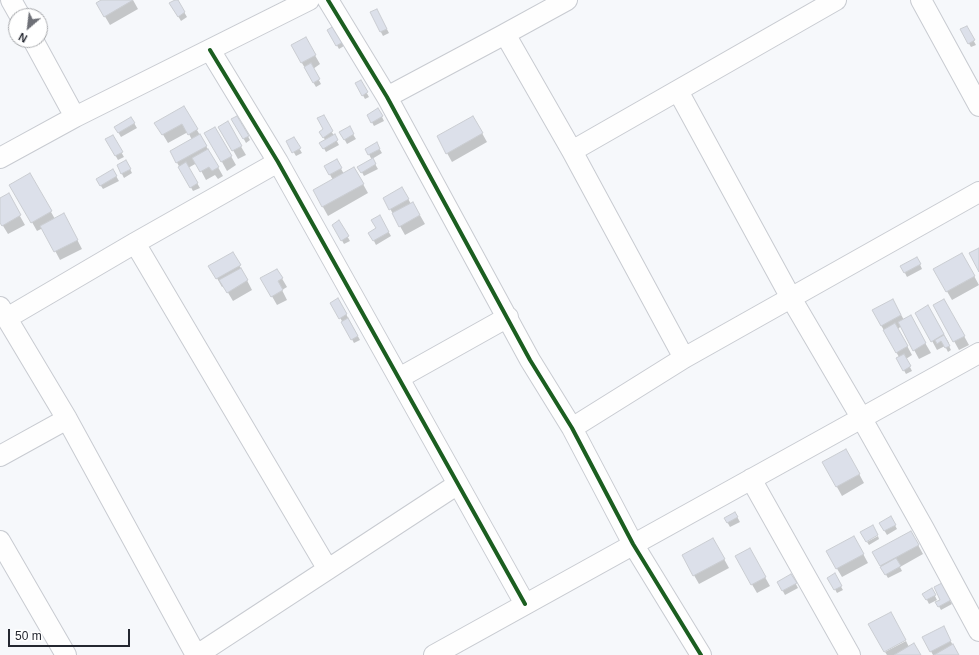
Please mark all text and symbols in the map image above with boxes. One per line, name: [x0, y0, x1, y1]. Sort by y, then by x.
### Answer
north arrow: [8, 8, 48, 48]
text: N: [17, 31, 29, 45]
scale bar: [10, 621, 132, 647]
text: 50 m: [15, 629, 42, 643]

